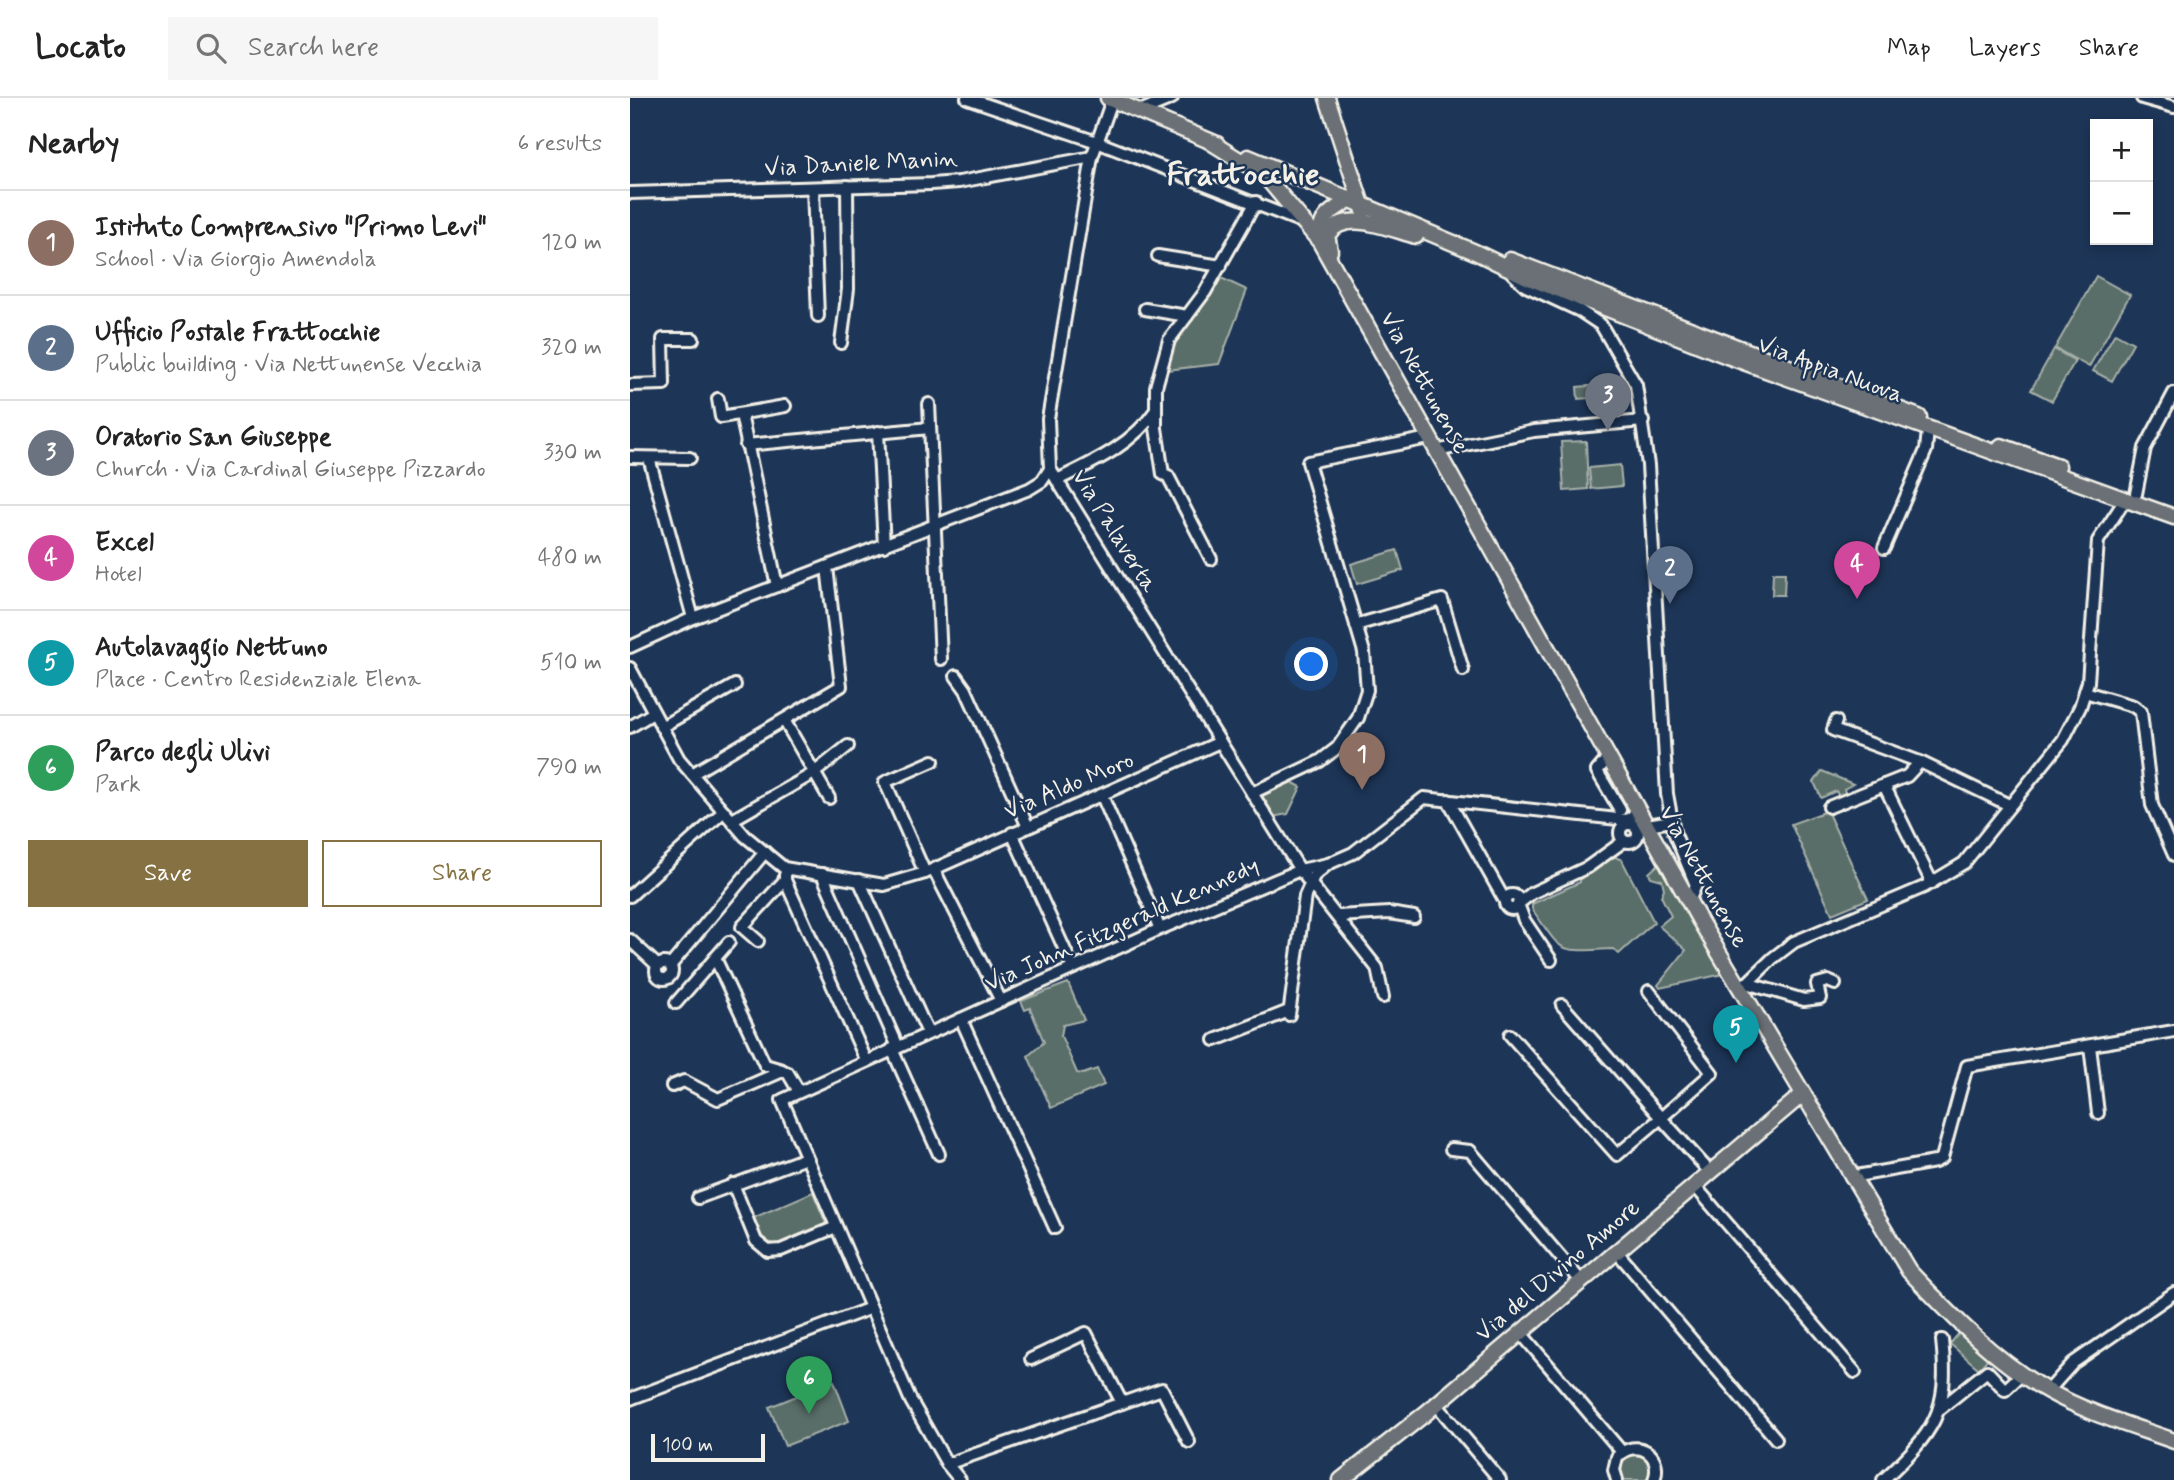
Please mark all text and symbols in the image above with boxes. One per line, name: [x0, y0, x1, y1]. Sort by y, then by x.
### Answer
search box: [168, 17, 658, 80]
text: Locato: [35, 26, 126, 70]
icon: search: [192, 29, 230, 67]
text: Search here: [248, 31, 379, 65]
text: Map: [1887, 33, 1931, 64]
text: Layers: [1969, 33, 2041, 64]
text: Share: [2079, 33, 2139, 64]
map controls: [2090, 119, 2153, 245]
button: +: [2090, 119, 2153, 182]
text: Nearby: [28, 124, 119, 163]
text: 6 results: [518, 129, 602, 159]
street label: Via Daniele Manin: [764, 143, 959, 185]
district label: Frattocchie: [1166, 154, 1320, 196]
button: −: [2090, 182, 2153, 245]
text: Istituto Comprensivo "Primo Levi": [95, 211, 487, 245]
text: 1: [46, 228, 56, 258]
text: 120 m: [541, 228, 602, 258]
text: School · Via Giorgio Amendola: [95, 245, 377, 275]
street label: Via Nettunense: [1372, 306, 1476, 460]
text: Ufficio Postale Frattocchie: [95, 316, 380, 350]
street label: Via Appia Nuova: [1752, 329, 1907, 413]
text: 2: [45, 333, 57, 363]
text: 320 m: [541, 333, 602, 363]
text: Public building · Via Nettunense Vecchia: [95, 350, 482, 380]
pin: 3: [1585, 373, 1631, 431]
text: Oratorio San Giuseppe: [95, 421, 331, 455]
text: 3: [46, 438, 56, 468]
text: 330 m: [544, 438, 602, 468]
text: Church · Via Cardinal Giuseppe Pizzardo: [95, 455, 486, 485]
street label: Via Palaverta: [1064, 463, 1165, 599]
text: Excel: [95, 526, 154, 560]
pin: 4: [1834, 541, 1880, 599]
text: 4: [44, 543, 58, 573]
text: 480 m: [538, 543, 602, 573]
pin: 2: [1647, 546, 1693, 604]
text: Hotel: [95, 560, 142, 590]
text: Autolavaggio Nettuno: [95, 631, 328, 665]
your location: [1294, 647, 1328, 681]
text: 5: [44, 648, 58, 678]
text: 510 m: [540, 648, 602, 678]
text: Place · Centro Residenziale Elena: [95, 665, 421, 695]
pin: 1: [1339, 732, 1385, 790]
text: Parco degli Ulivi: [95, 736, 270, 770]
street label: Via Aldo Moro: [999, 745, 1139, 827]
text: 6: [45, 753, 57, 783]
text: 790 m: [536, 753, 602, 783]
text: Park: [95, 770, 141, 800]
street label: Via Nettunense: [1651, 800, 1755, 954]
button: Save: [28, 840, 308, 907]
button: Share: [322, 840, 602, 907]
street label: Via John Fitzgerald Kennedy: [980, 850, 1264, 1000]
pin: 5: [1713, 1005, 1759, 1063]
street label: Via del Divino Amore: [1469, 1193, 1647, 1349]
pin: 6: [786, 1356, 832, 1414]
scale bar: [651, 1431, 765, 1463]
text: 100 m: [662, 1433, 713, 1458]

